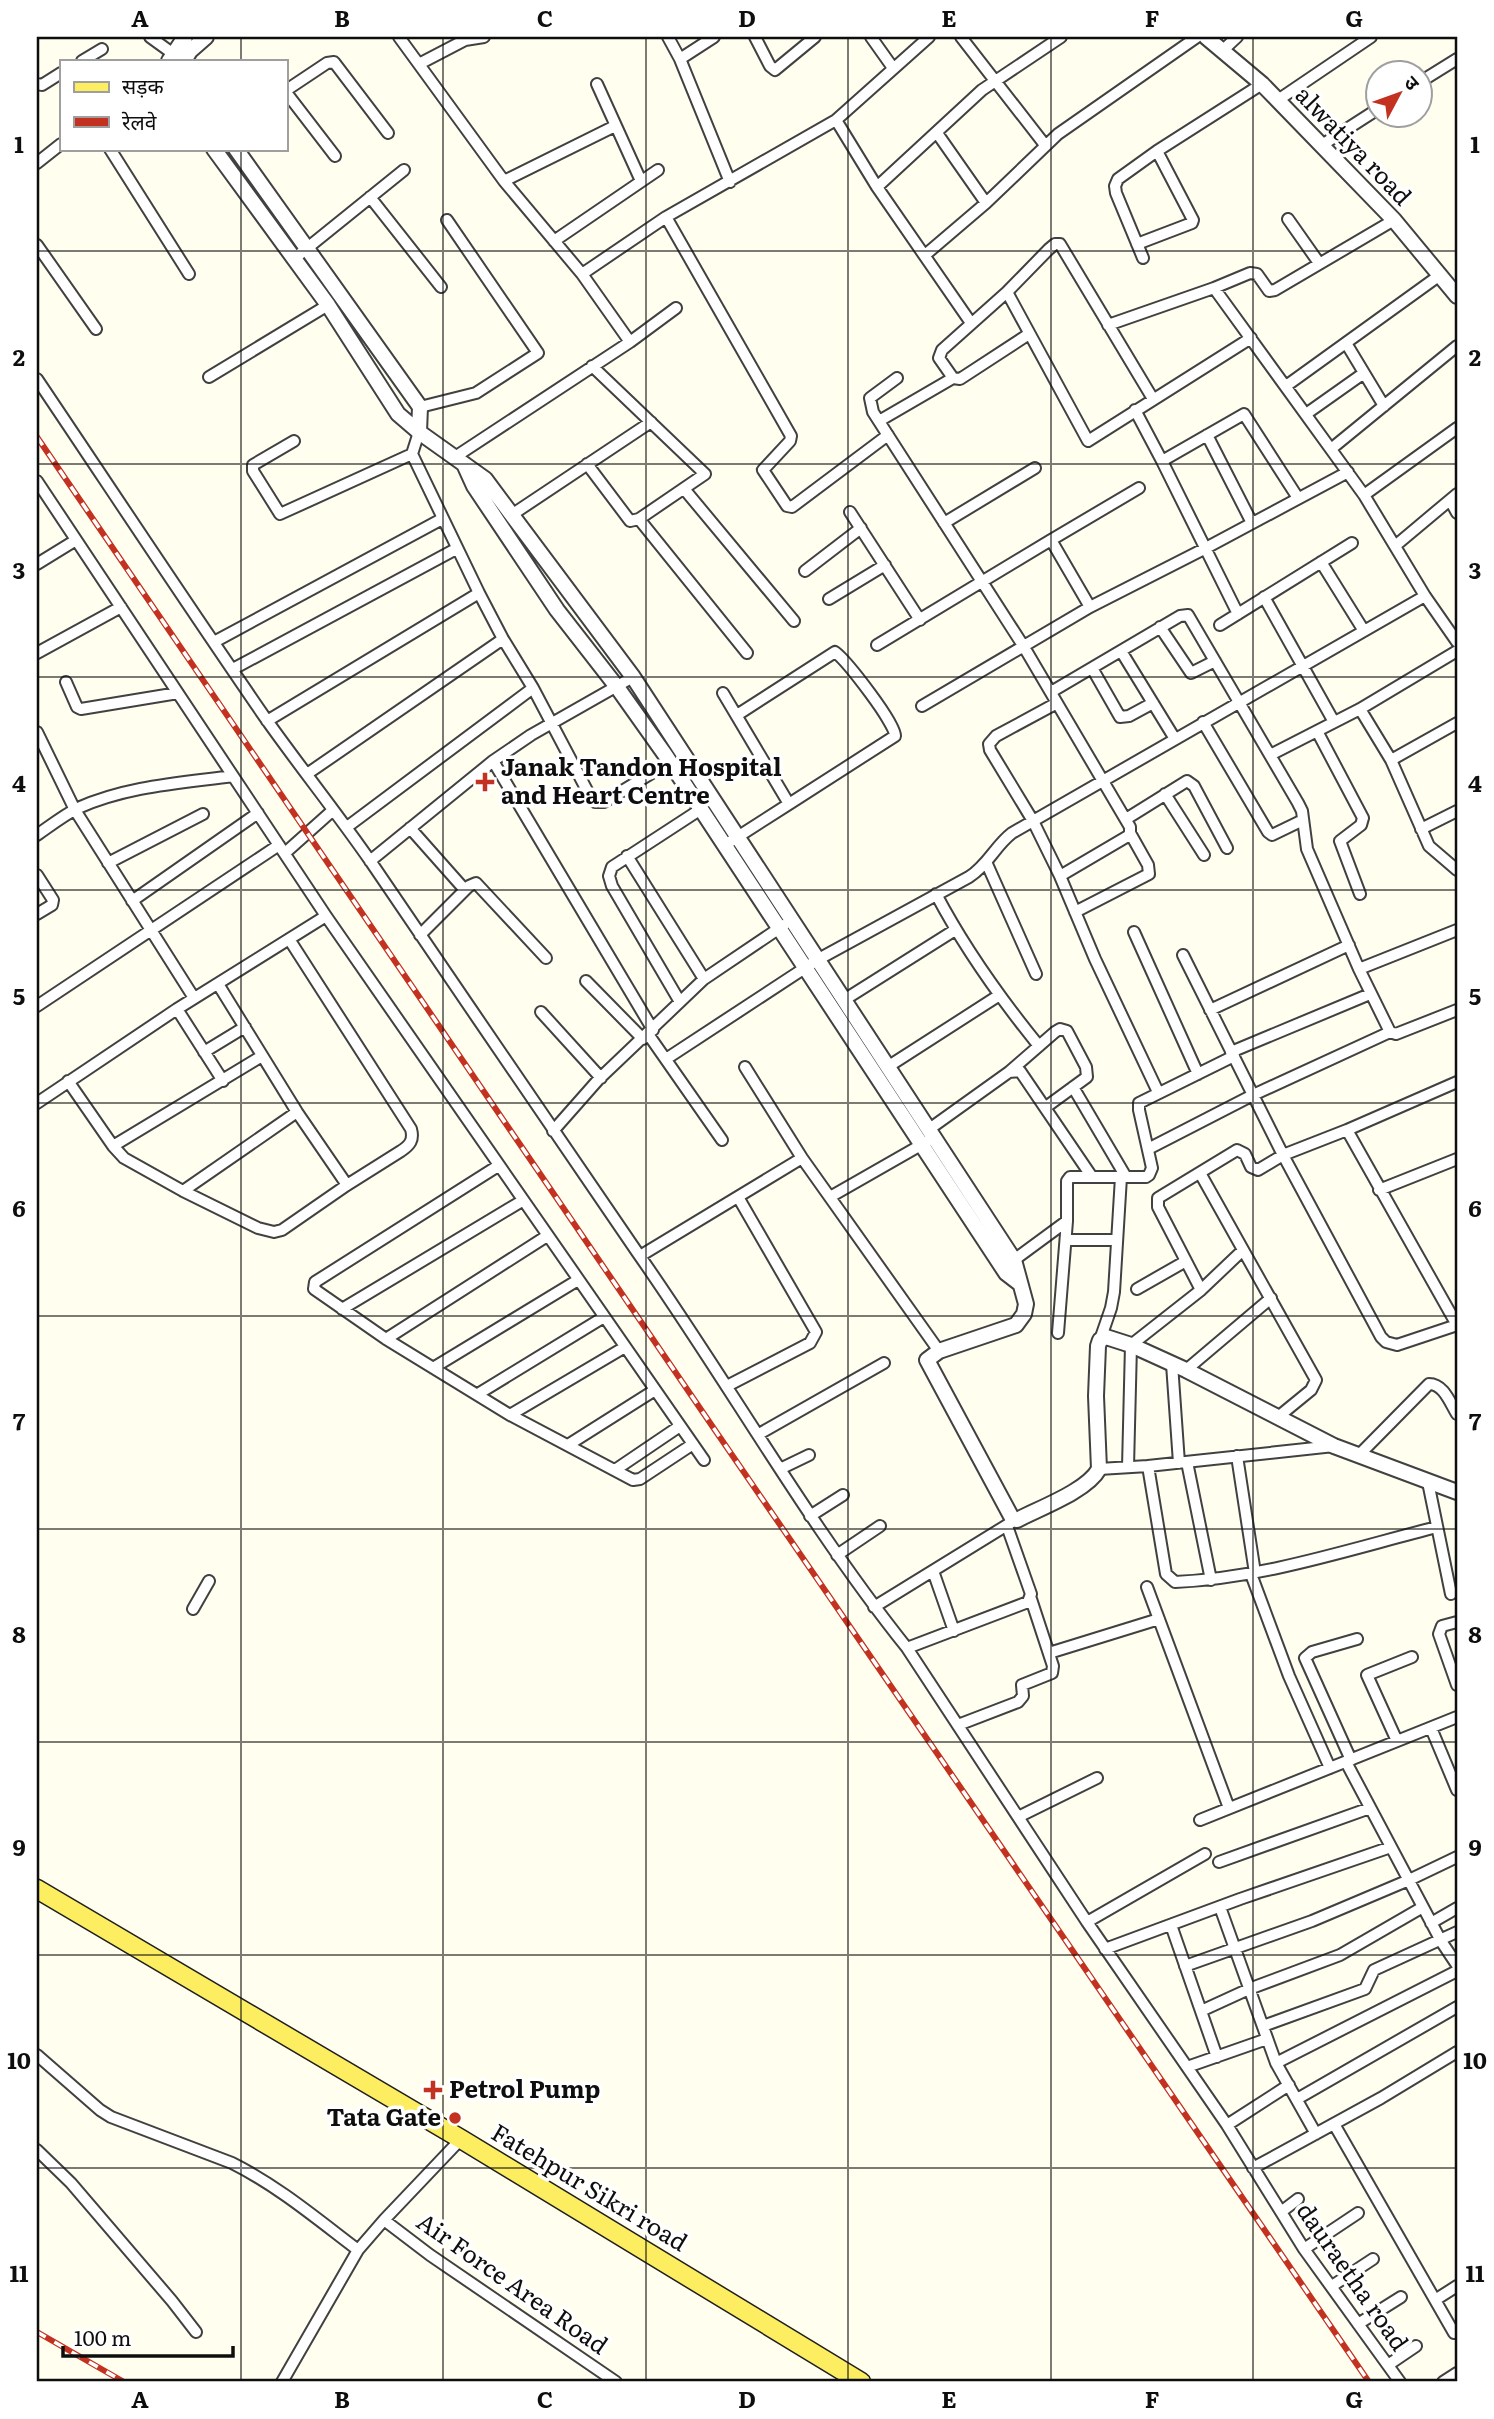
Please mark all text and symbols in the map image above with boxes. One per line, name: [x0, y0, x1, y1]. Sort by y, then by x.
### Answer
text: A: [131, 0, 149, 34]
text: B: [334, 0, 350, 34]
text: C: [537, 0, 553, 34]
text: D: [738, 0, 756, 34]
text: E: [941, 0, 957, 34]
text: F: [1145, 0, 1160, 34]
text: G: [1345, 0, 1363, 34]
legend: [60, 60, 287, 150]
north arrow: [1364, 60, 1434, 130]
text: सड़क: [122, 69, 164, 100]
text: उ: [1398, 69, 1427, 96]
street label: alwatiya road: [1289, 77, 1421, 212]
text: रेलवे: [121, 105, 157, 136]
text: 1: [14, 126, 24, 160]
text: 1: [1470, 126, 1480, 160]
text: 2: [13, 339, 25, 373]
text: 2: [1469, 339, 1481, 373]
text: 3: [13, 552, 25, 586]
text: 3: [1469, 552, 1481, 586]
place label: Janak Tandon Hospital and Heart Centre: [501, 748, 782, 811]
text: 4: [12, 765, 26, 799]
text: 4: [1468, 765, 1482, 799]
marker: Janak Tandon Hospital and Heart Centre: [475, 772, 495, 792]
text: 5: [13, 978, 25, 1012]
text: 5: [1469, 978, 1481, 1012]
text: 6: [12, 1190, 26, 1224]
text: 6: [1468, 1190, 1482, 1224]
text: 7: [13, 1403, 26, 1437]
text: 7: [1469, 1403, 1482, 1437]
text: 8: [12, 1616, 26, 1650]
text: 8: [1468, 1616, 1482, 1650]
text: 9: [12, 1829, 26, 1863]
text: 9: [1468, 1829, 1482, 1863]
text: 10: [7, 2042, 31, 2076]
text: 10: [1463, 2042, 1487, 2076]
place label: Petrol Pump: [449, 2070, 600, 2105]
marker: Petrol Pump: [423, 2080, 443, 2100]
place label: Tata Gate: [327, 2098, 441, 2133]
marker: Tata Gate: [447, 2110, 463, 2126]
street label: Fatehpur Sikri road: [486, 2113, 695, 2258]
street label: dauraetha road: [1290, 2194, 1419, 2357]
street label: Air Force Area Road: [411, 2203, 616, 2361]
text: 11: [9, 2255, 29, 2289]
text: 11: [1465, 2255, 1485, 2289]
scale bar: [63, 2314, 233, 2358]
text: 100 m: [74, 2321, 131, 2352]
text: A: [131, 2381, 149, 2415]
text: B: [334, 2381, 350, 2415]
text: C: [537, 2381, 553, 2415]
text: D: [738, 2381, 756, 2415]
text: E: [941, 2381, 957, 2415]
text: F: [1145, 2381, 1160, 2415]
text: G: [1345, 2381, 1363, 2415]

